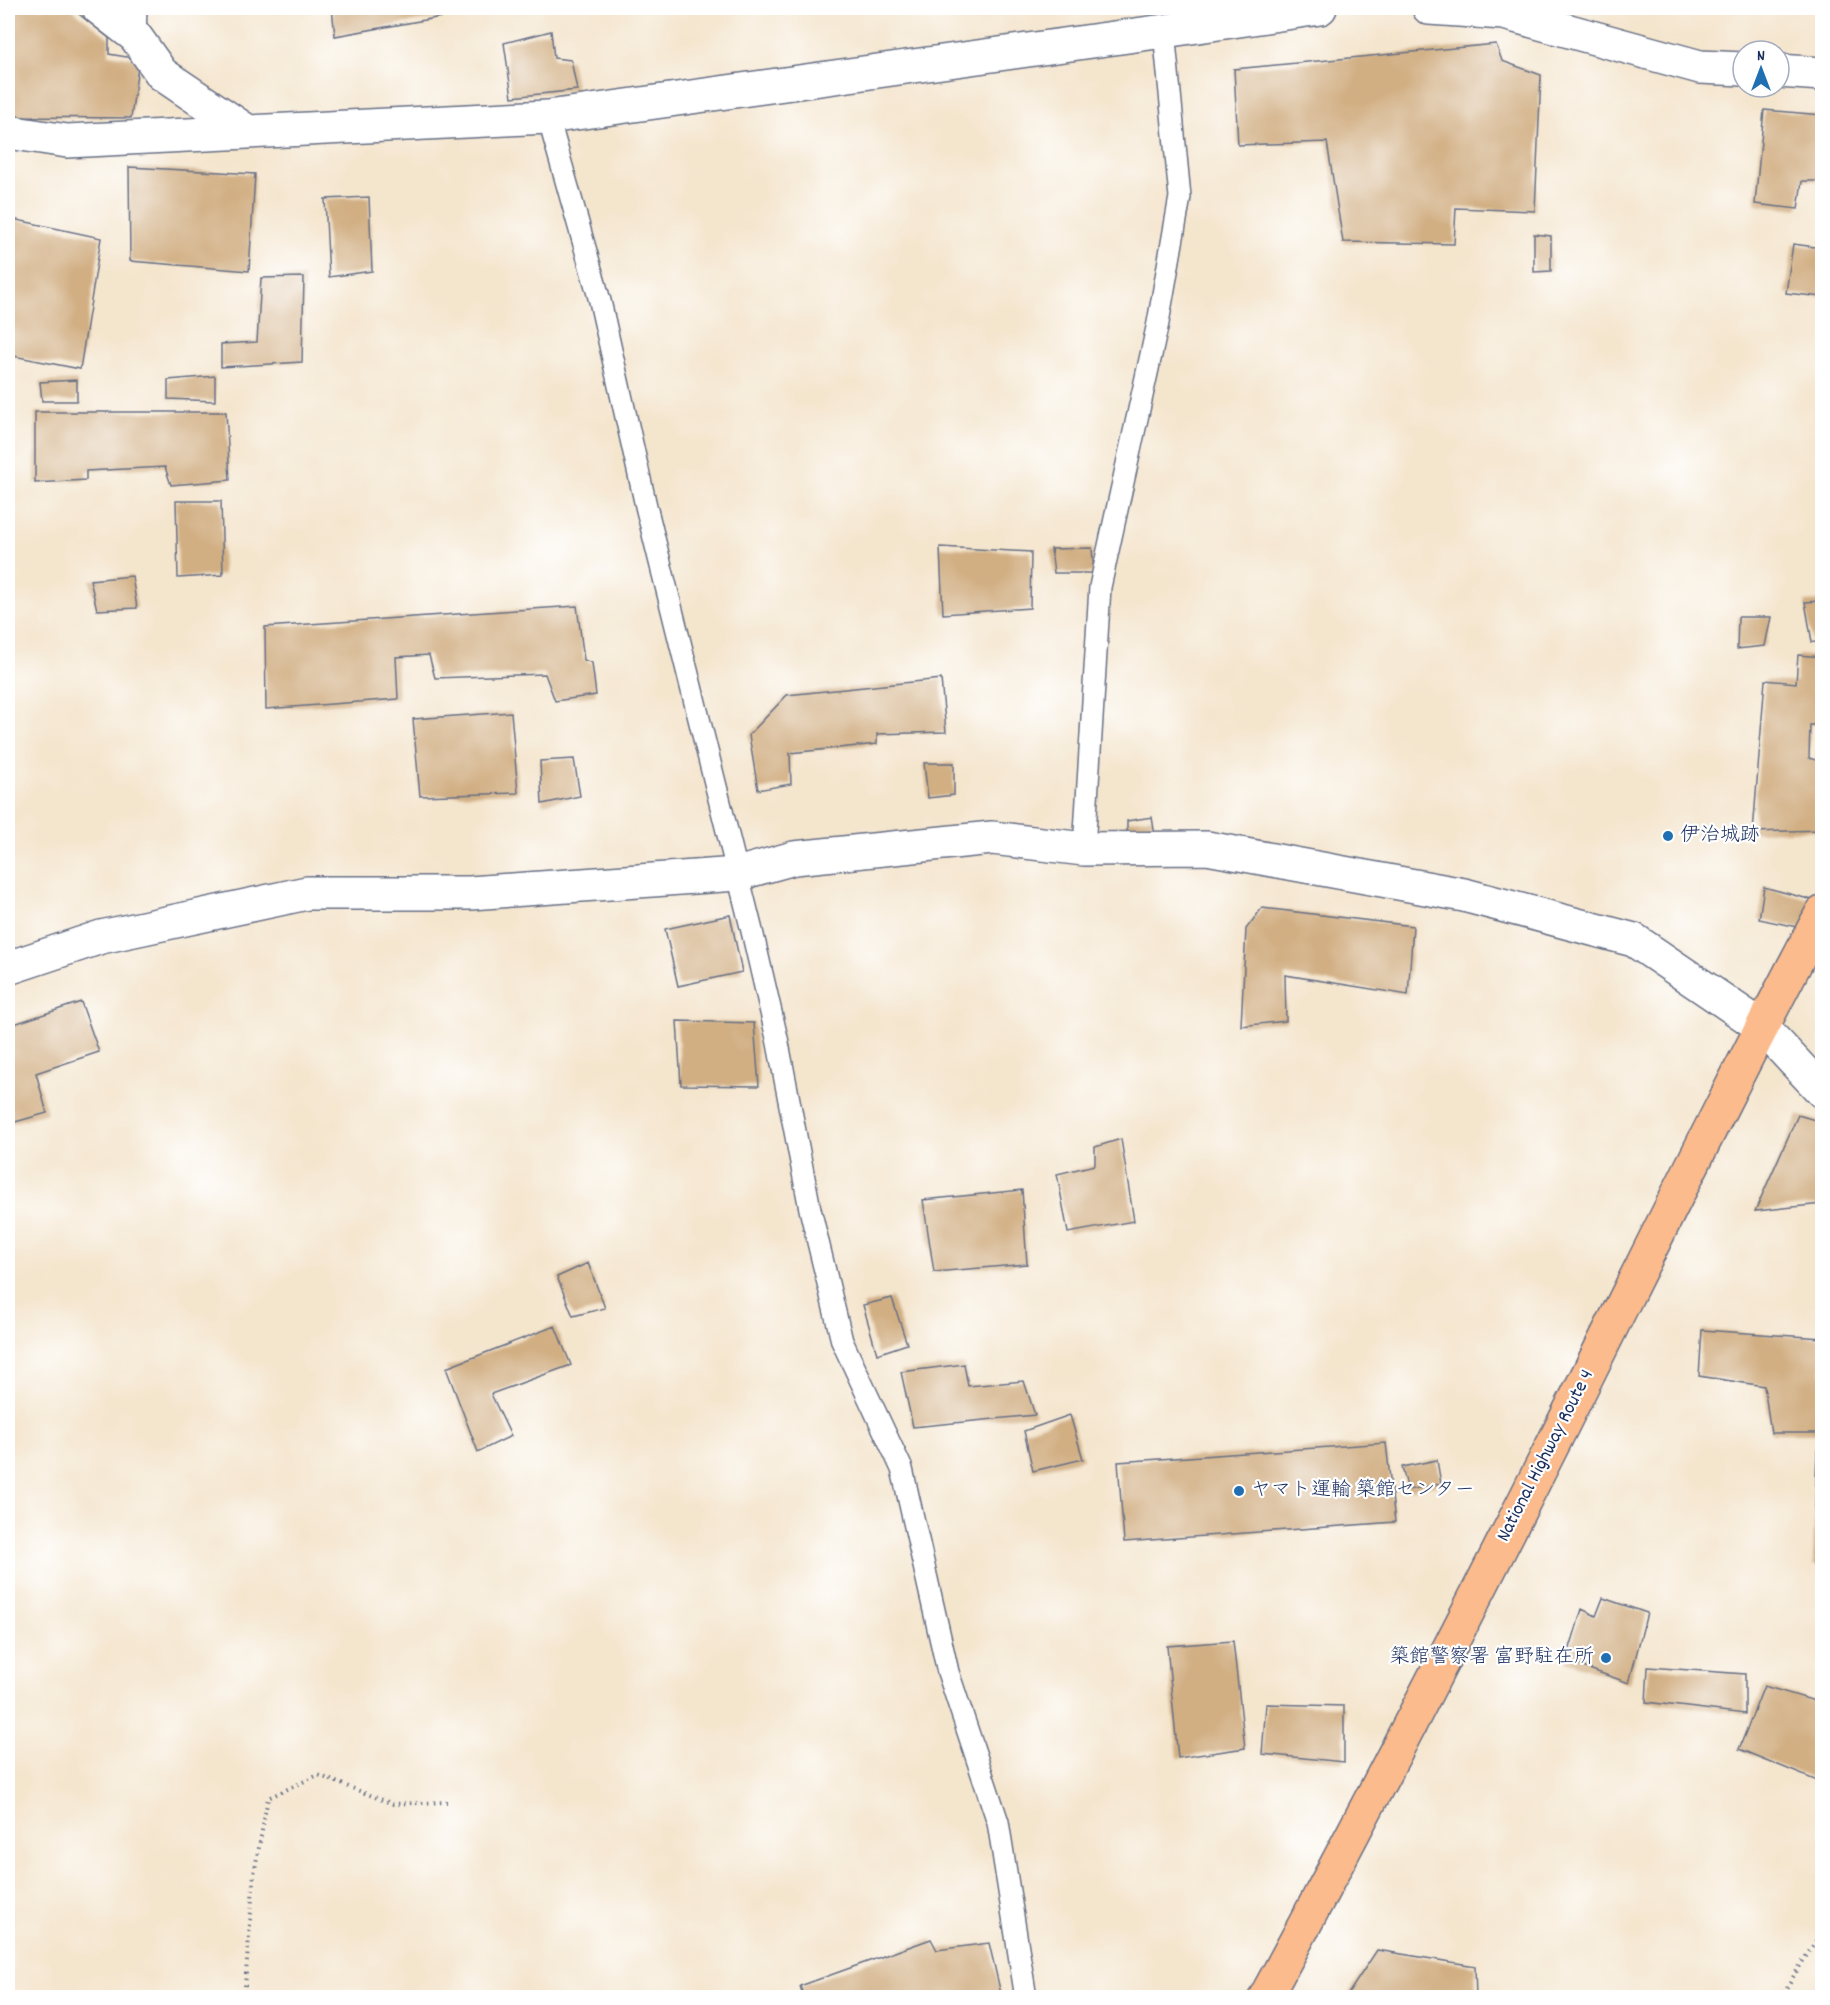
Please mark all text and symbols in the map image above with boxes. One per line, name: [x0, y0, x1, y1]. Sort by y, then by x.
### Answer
north arrow: [1731, 39, 1791, 99]
text: N: [1757, 45, 1765, 68]
place label: 伊治城跡: [1680, 822, 1760, 850]
marker: 伊治城跡: [1661, 829, 1675, 843]
street label: National Highway Route 4: [1490, 1365, 1602, 1547]
place label: ヤマト運輸 築館センター: [1251, 1477, 1475, 1505]
marker: ヤマト運輸 築館センター: [1232, 1484, 1246, 1498]
place label: 築館警察署 富野駐在所: [1389, 1644, 1594, 1672]
marker: 築館警察署 富野駐在所: [1599, 1651, 1613, 1665]

